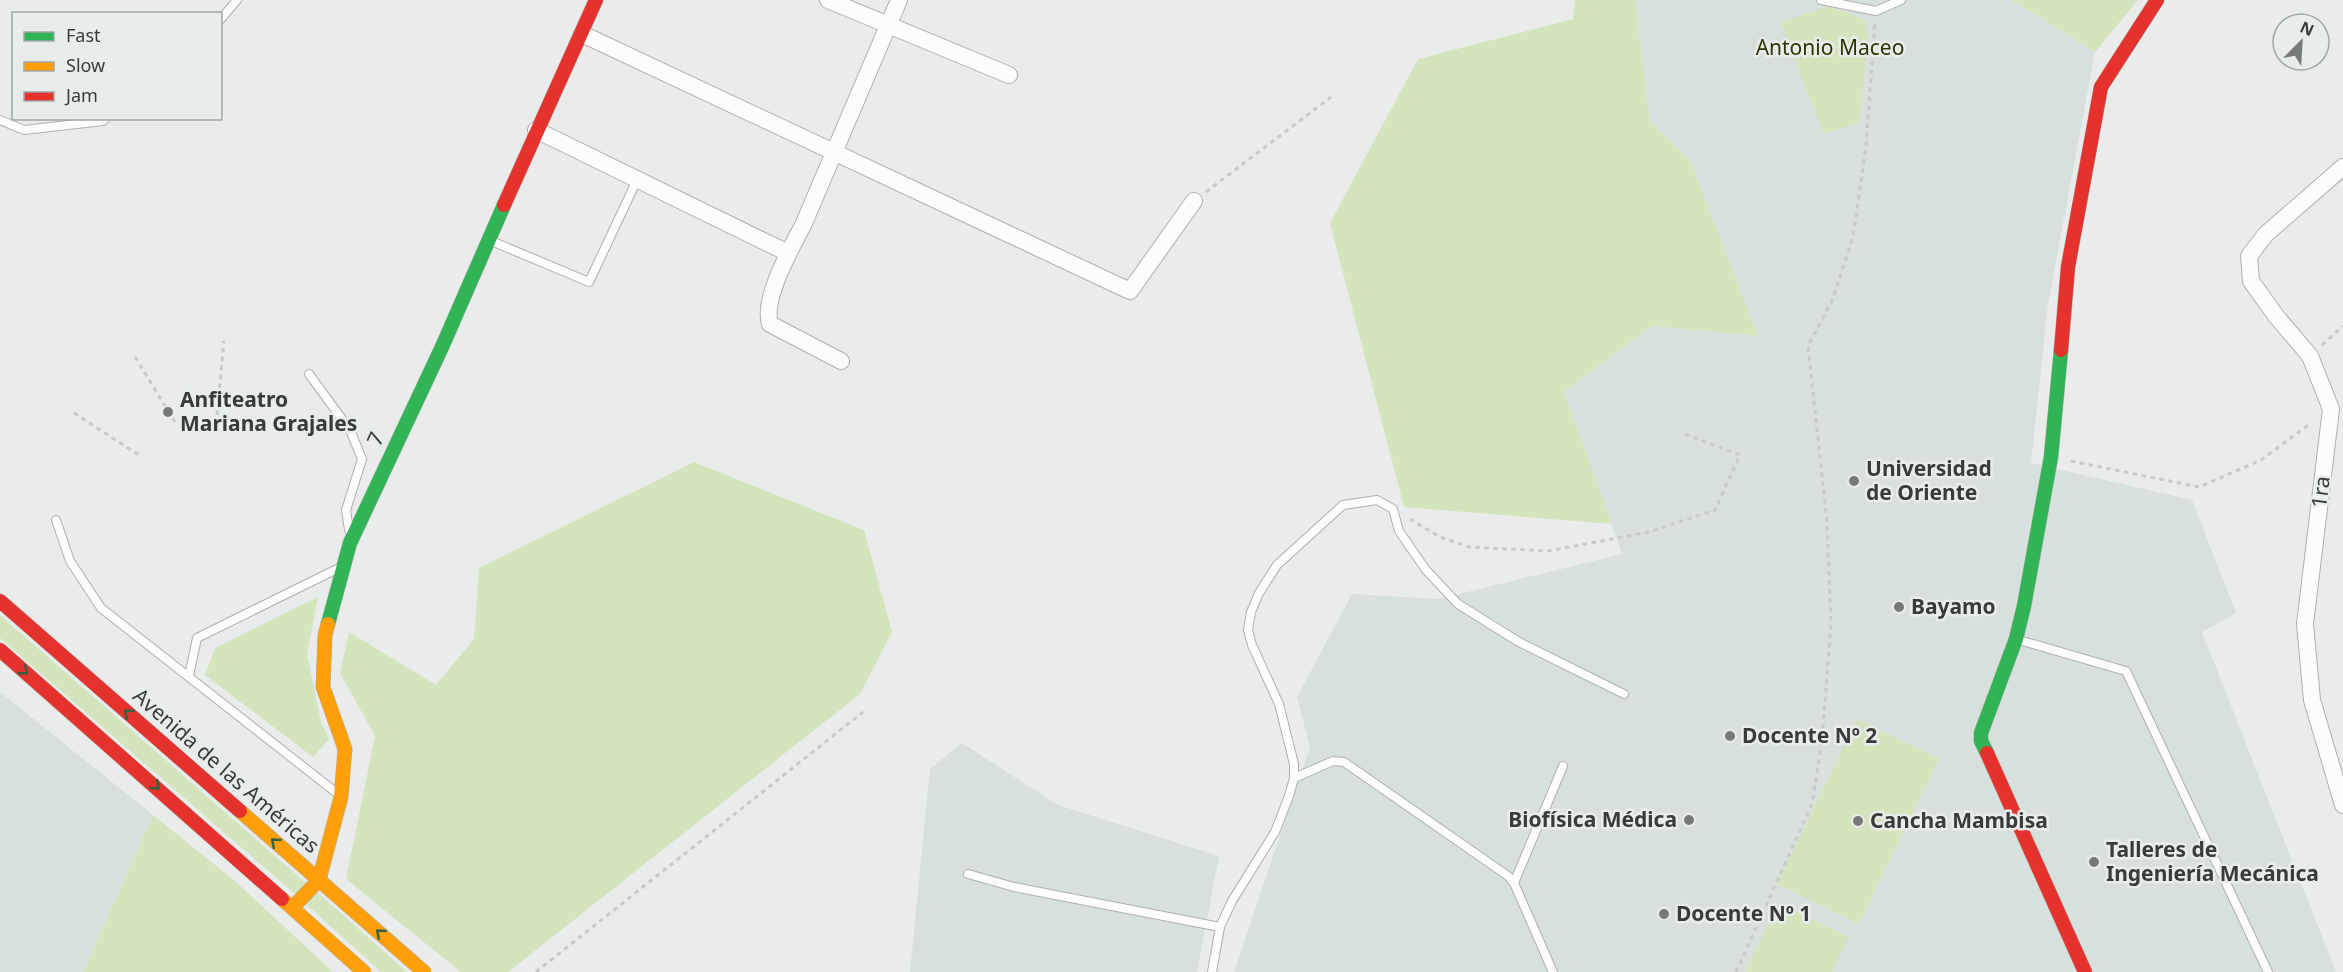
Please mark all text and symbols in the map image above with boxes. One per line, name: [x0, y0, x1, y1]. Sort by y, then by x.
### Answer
legend: [12, 12, 222, 120]
north arrow: [2271, 12, 2331, 72]
text: N: [2297, 16, 2318, 41]
text: Fast: [66, 23, 101, 47]
park label: Antonio Maceo: [1756, 33, 1904, 61]
text: Slow: [66, 53, 105, 77]
text: Jam: [64, 83, 98, 107]
place label: Anfiteatro Mariana Grajales: [180, 385, 357, 437]
marker: Anfiteatro Mariana Grajales: [161, 405, 175, 419]
street label: 7: [360, 427, 390, 450]
place label: Universidad de Oriente: [1866, 454, 1992, 506]
marker: Universidad de Oriente: [1847, 474, 1861, 488]
street label: 1ra: [2304, 474, 2336, 509]
place label: Bayamo: [1911, 592, 1996, 620]
marker: Bayamo: [1892, 600, 1906, 614]
one-way arrow: [17, 664, 28, 675]
street label: Avenida de las Américas: [128, 682, 326, 859]
one-way arrow: [124, 709, 135, 720]
place label: Docente Nº 2: [1742, 721, 1877, 749]
marker: Docente Nº 2: [1723, 729, 1737, 743]
one-way arrow: [149, 779, 159, 790]
place label: Biofísica Médica: [1508, 805, 1677, 833]
place label: Cancha Mambisa: [1870, 806, 2048, 834]
marker: Biofísica Médica: [1682, 813, 1696, 827]
marker: Cancha Mambisa: [1851, 814, 1865, 828]
place label: Talleres de Ingeniería Mecánica: [2106, 835, 2319, 887]
one-way arrow: [271, 838, 282, 849]
marker: Talleres de Ingeniería Mecánica: [2087, 855, 2101, 869]
place label: Docente Nº 1: [1676, 899, 1811, 927]
marker: Docente Nº 1: [1657, 907, 1671, 921]
one-way arrow: [376, 930, 387, 941]

